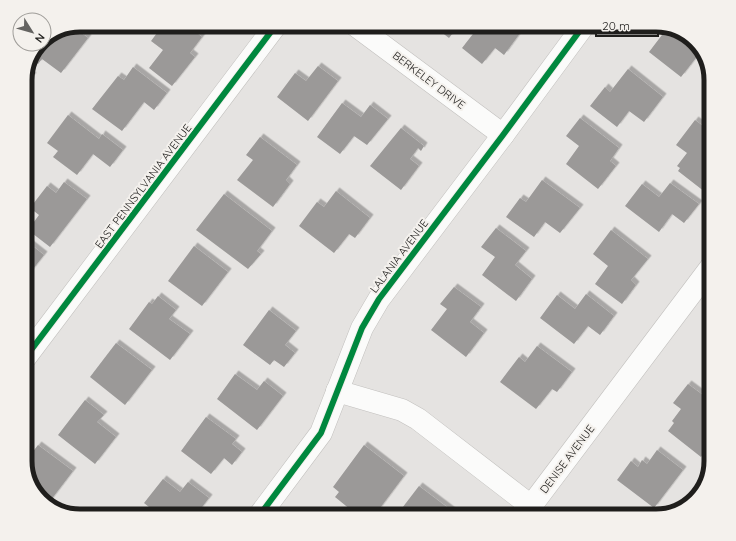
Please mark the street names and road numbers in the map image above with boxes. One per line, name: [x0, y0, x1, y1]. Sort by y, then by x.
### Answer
street label: BERKELEY DRIVE: [390, 48, 468, 112]
street label: EAST PENNSYLVANIA AVENUE: [92, 121, 194, 251]
street label: LALANIA AVENUE: [367, 216, 431, 296]
street label: DENISE AVENUE: [537, 422, 597, 496]

